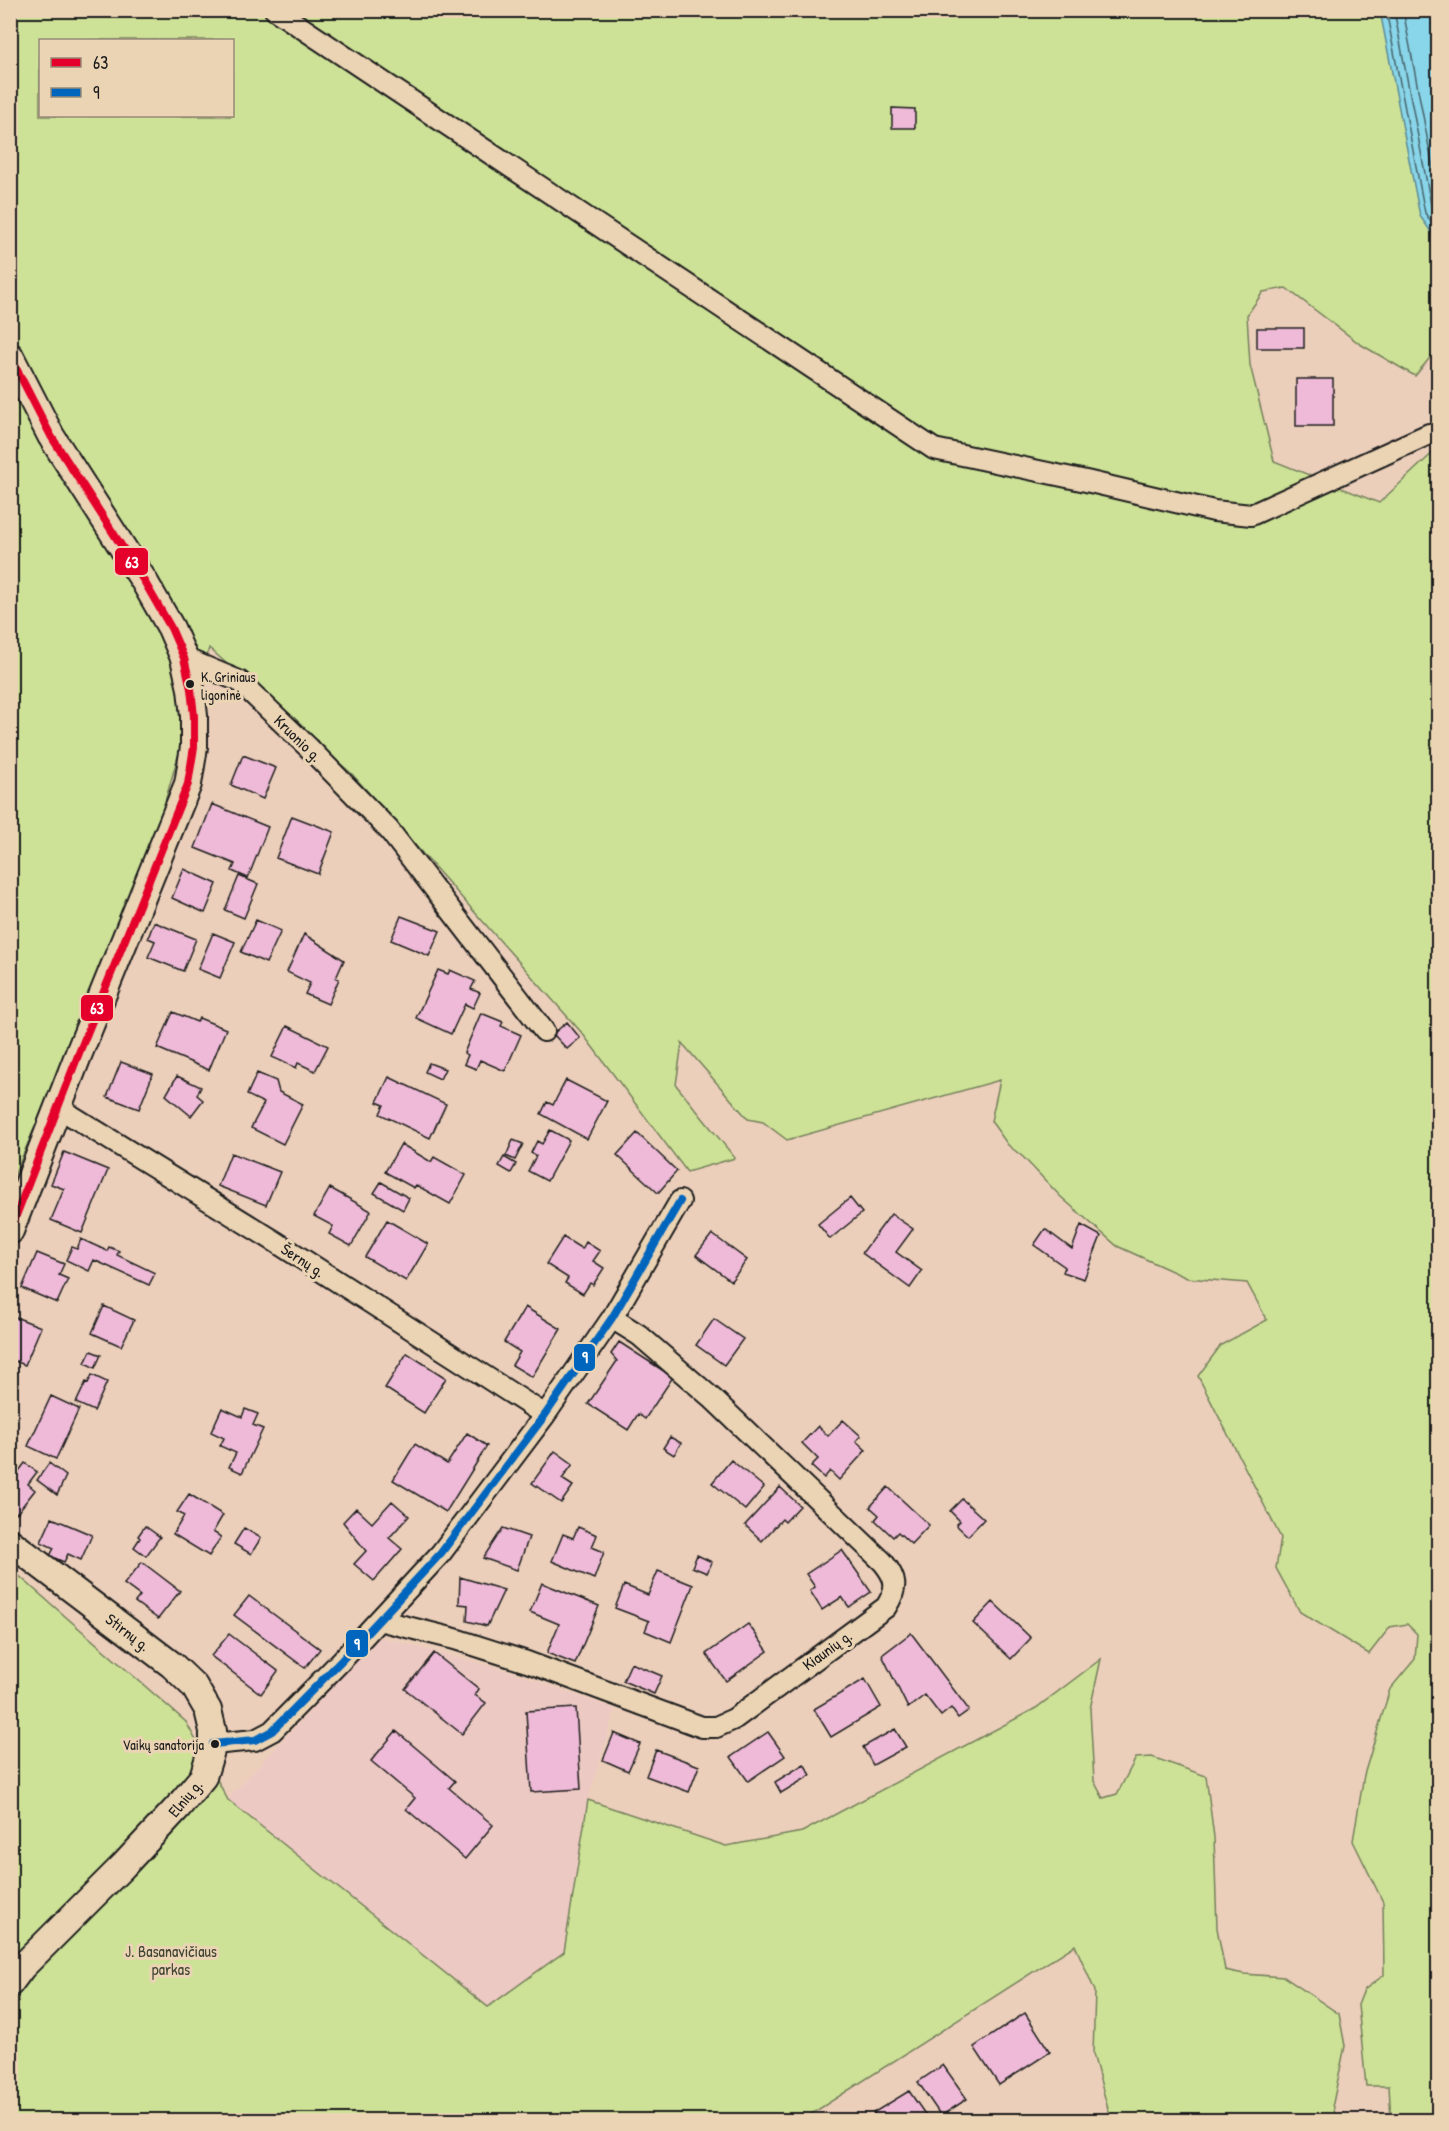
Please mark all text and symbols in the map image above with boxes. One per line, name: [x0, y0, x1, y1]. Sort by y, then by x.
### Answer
legend: [39, 39, 234, 117]
text: 63: [93, 50, 108, 75]
text: 9: [93, 80, 100, 105]
line badge: 63: [114, 547, 149, 576]
text: 63: [125, 551, 139, 573]
place label: K. Griniaus ligoninė: [201, 667, 256, 705]
marker: K. Griniaus ligoninė: [184, 678, 196, 690]
street label: Kruonio g.: [269, 710, 327, 766]
line badge: 63: [80, 994, 114, 1022]
text: 63: [90, 997, 104, 1019]
street label: Šernų g.: [277, 1238, 329, 1282]
line badge: 9: [573, 1343, 596, 1372]
text: 9: [582, 1346, 588, 1368]
street label: Stirnų g.: [101, 1608, 155, 1656]
street label: Kiaunių g.: [798, 1625, 856, 1675]
line badge: 9: [345, 1629, 369, 1658]
text: 9: [354, 1633, 360, 1655]
place label: Vaikų sanatorija: [122, 1735, 205, 1755]
marker: Vaikų sanatorija: [209, 1738, 221, 1750]
street label: Elnių g.: [163, 1775, 207, 1821]
park label: J. Basanavičiaus parkas: [125, 1940, 217, 1980]

